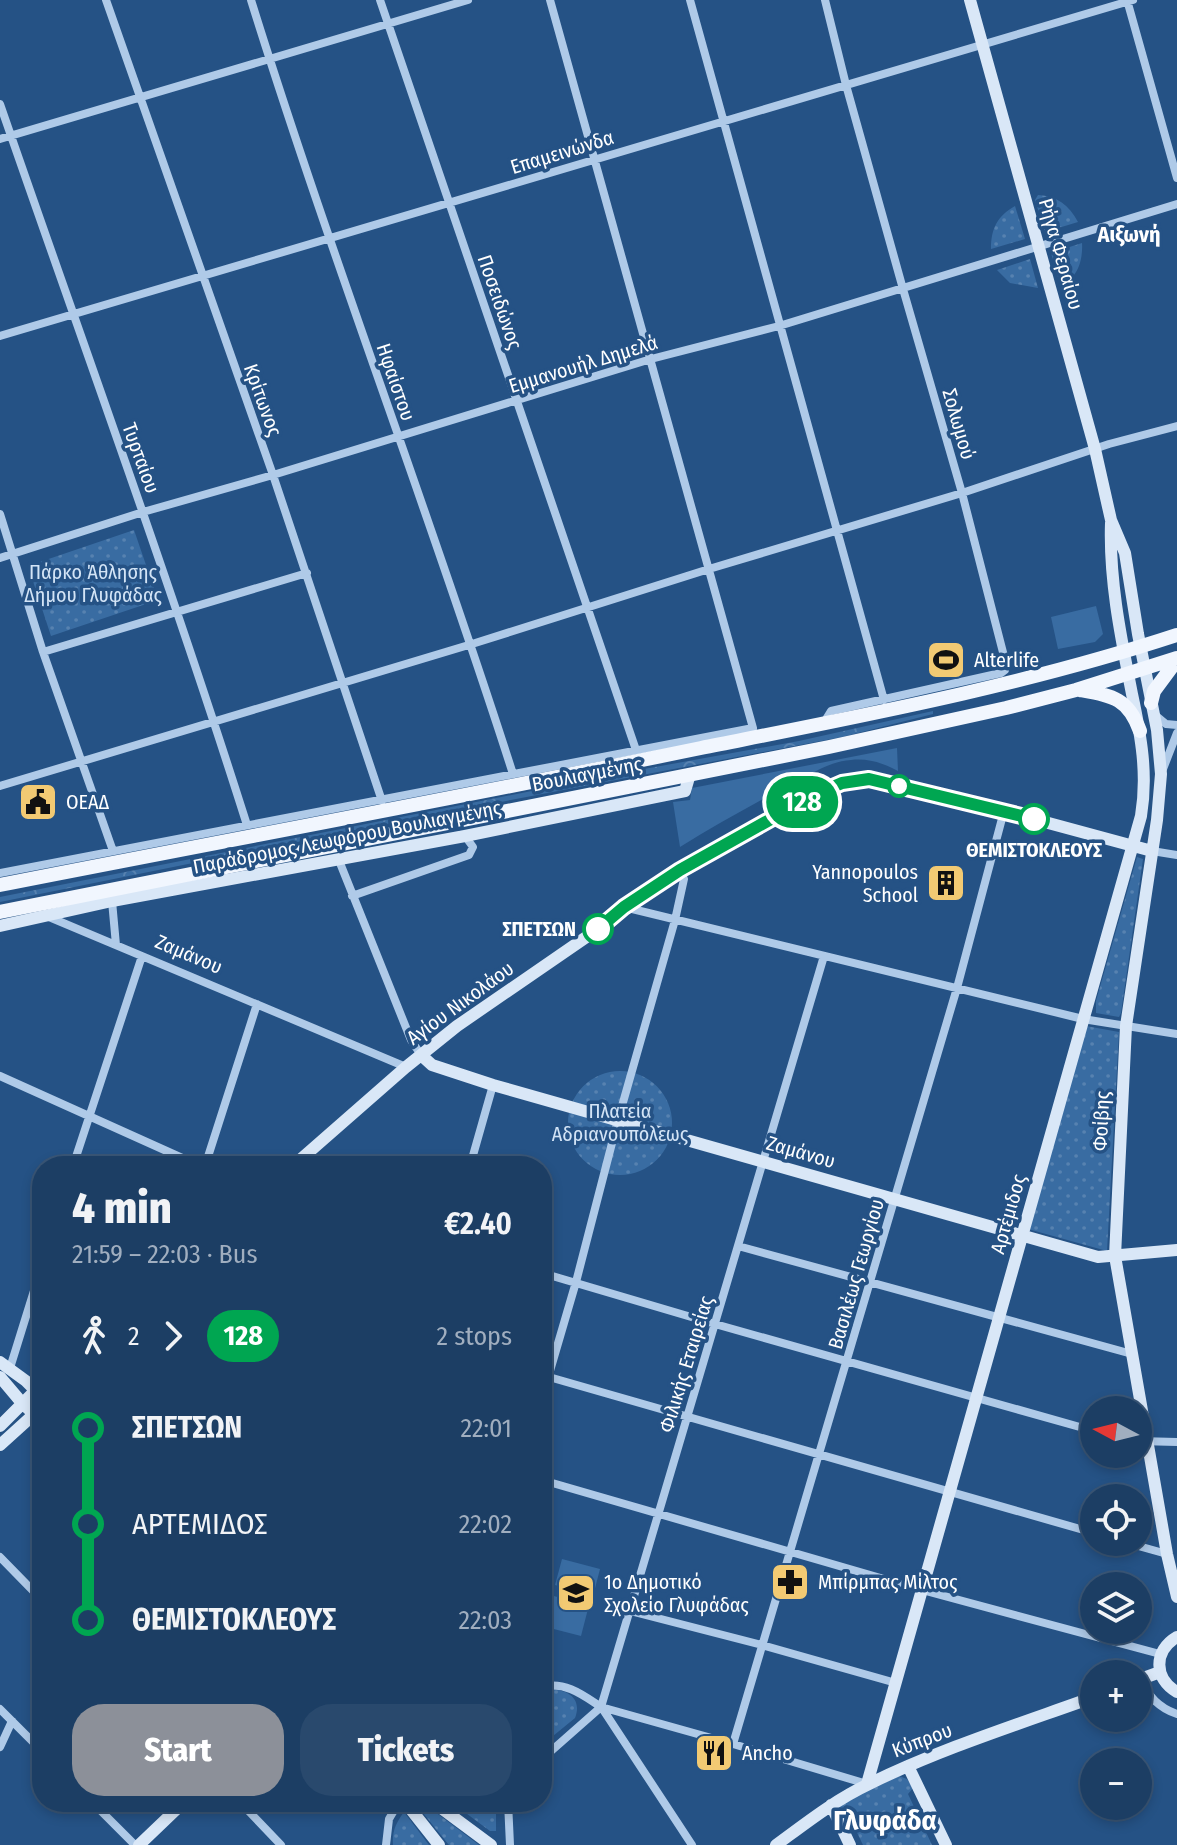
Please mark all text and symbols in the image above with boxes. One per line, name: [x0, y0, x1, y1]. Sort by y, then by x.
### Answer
street label: Επαμεινώνδα: [507, 125, 617, 179]
street label: Ρήγα Φεραίου: [1034, 196, 1088, 312]
district label: Αιξωνή: [1096, 221, 1161, 248]
street label: Ποσειδώνος: [473, 252, 528, 353]
street label: Εμμανουήλ Δημελά: [506, 330, 660, 398]
street label: Ηφαίστου: [372, 340, 420, 424]
street label: Κρίτωνος: [239, 360, 287, 440]
street label: Σολωμού: [937, 386, 981, 462]
street label: Τυρταίου: [117, 420, 165, 496]
park label: Πάρκο Άθλησης Δήμου Γλυφάδας: [24, 560, 162, 607]
sports icon: Alterlife: [925, 639, 967, 681]
place label: Alterlife: [974, 648, 1039, 672]
street label: Βουλιαγμένης: [530, 751, 645, 796]
unlabelled marker: [888, 775, 910, 797]
line badge: 128: [756, 776, 848, 828]
public building icon: ΟΕΑΔ: [17, 781, 59, 823]
text: 128: [782, 785, 822, 818]
place label: ΟΕΑΔ: [66, 790, 109, 814]
street label: Παράδρομος Λεωφόρου Βουλιαγμένης: [191, 795, 504, 879]
marker: ΘΕΜΙΣΤΟΚΛΕΟΥΣ: [1019, 804, 1049, 834]
place label: ΘΕΜΙΣΤΟΚΛΕΟΥΣ: [966, 838, 1102, 862]
place label: Yannopoulos School: [812, 860, 918, 907]
building icon: Yannopoulos School: [925, 862, 967, 904]
marker: ΣΠΕΤΣΩΝ: [583, 914, 613, 944]
place label: ΣΠΕΤΣΩΝ: [502, 917, 576, 941]
street label: Ζαμάνου: [152, 929, 226, 979]
street label: Αγίου Νικολάου: [402, 956, 518, 1050]
street label: Φοίβης: [1087, 1090, 1115, 1152]
park label: Πλατεία Αδριανουπόλεως: [552, 1099, 689, 1146]
street label: Ζαμάνου: [764, 1131, 838, 1173]
street label: Αρτέμιδος: [985, 1171, 1031, 1257]
text: 4 min: [72, 1182, 172, 1235]
street label: Βασιλέως Γεωργίου: [823, 1196, 889, 1352]
text: €2.40: [444, 1206, 512, 1242]
text: 21:59 – 22:03 · Bus: [72, 1239, 257, 1270]
street label: Φιλικής Εταιρείας: [654, 1292, 718, 1435]
icon: walk: [72, 1314, 116, 1358]
icon: forward: [151, 1314, 195, 1358]
text: 128: [223, 1319, 263, 1352]
text: 2: [128, 1321, 139, 1352]
text: 2 stops: [437, 1321, 512, 1352]
north arrow: [1080, 1396, 1152, 1468]
map controls: [1080, 1396, 1152, 1820]
text: ΣΠΕΤΣΩΝ: [132, 1410, 242, 1446]
text: 22:01: [461, 1413, 512, 1444]
button: locate: [1080, 1484, 1152, 1556]
text: ΑΡΤΕΜΙΔΟΣ: [132, 1506, 267, 1542]
text: 22:02: [459, 1509, 512, 1540]
pharmacy icon: Μπίρμπας Μίλτος: [769, 1561, 811, 1603]
place label: 1ο Δημοτικό Σχολείο Γλυφάδας: [604, 1570, 749, 1617]
place label: Μπίρμπας Μίλτος: [818, 1570, 958, 1594]
school or university icon: 1ο Δημοτικό Σχολείο Γλυφάδας: [555, 1572, 597, 1614]
button: layers: [1080, 1572, 1152, 1644]
text: ΘΕΜΙΣΤΟΚΛΕΟΥΣ: [132, 1602, 336, 1638]
text: 22:03: [459, 1605, 512, 1636]
button: +: [1080, 1660, 1152, 1732]
button: Start: [72, 1704, 284, 1796]
button: Tickets: [300, 1704, 512, 1796]
street label: Κύπρου: [889, 1718, 955, 1762]
restaurant icon: Ancho: [693, 1732, 735, 1774]
place label: Ancho: [742, 1741, 793, 1765]
button: −: [1080, 1748, 1152, 1820]
district label: Γλυφάδα: [833, 1804, 937, 1837]

